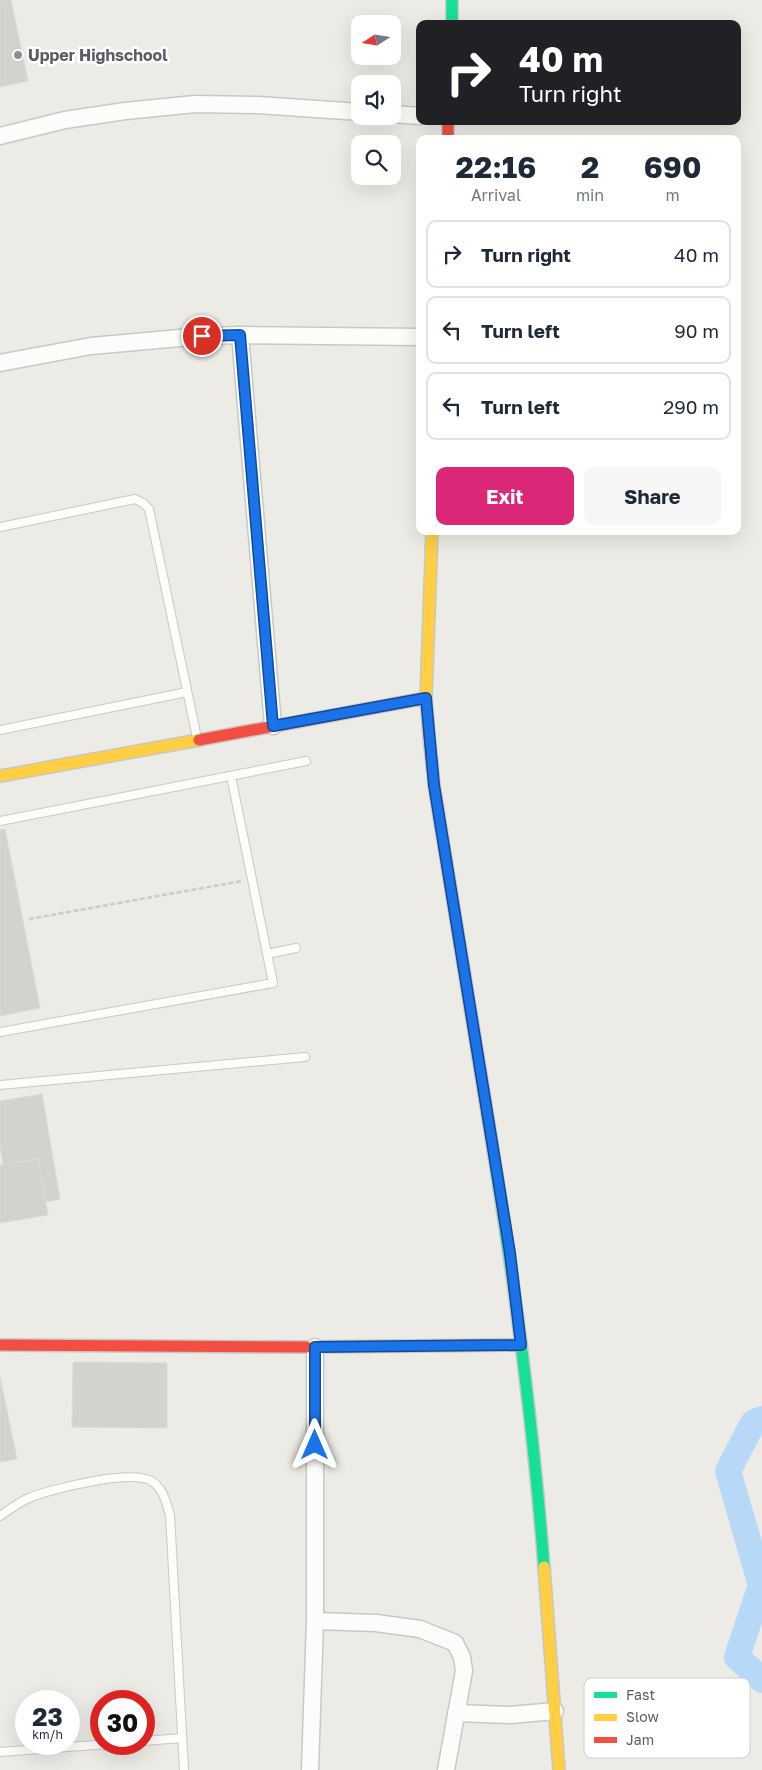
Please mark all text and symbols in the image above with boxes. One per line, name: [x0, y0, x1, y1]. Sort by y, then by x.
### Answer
north arrow: [351, 15, 401, 65]
map controls: [351, 15, 401, 185]
text: 40 m: [519, 38, 603, 80]
icon: right: [436, 40, 501, 105]
place label: Upper Highschool: [28, 45, 168, 65]
marker: Upper Highschool: [12, 49, 24, 61]
button: sound: [351, 75, 401, 125]
text: Turn right: [519, 80, 622, 107]
button: search: [351, 135, 401, 185]
text: 22:16: [456, 149, 536, 185]
text: 2: [581, 149, 599, 185]
text: 690: [644, 149, 701, 185]
text: Arrival: [471, 185, 521, 205]
text: min: [576, 185, 604, 205]
text: m: [666, 185, 680, 205]
icon: right: [438, 240, 466, 268]
text: Turn right: [481, 243, 571, 266]
text: 40 m: [674, 243, 719, 266]
pin: [181, 315, 223, 357]
icon: left: [438, 316, 466, 344]
text: Turn left: [481, 319, 560, 342]
text: 90 m: [674, 319, 719, 342]
icon: arrive: [188, 322, 216, 350]
icon: left: [438, 392, 466, 420]
text: Turn left: [481, 395, 560, 418]
text: 290 m: [663, 395, 719, 418]
button: Exit: [436, 467, 574, 525]
button: Share: [584, 467, 721, 525]
position arrow: [288, 1418, 340, 1470]
legend: [584, 1678, 750, 1758]
text: Fast: [626, 1686, 655, 1703]
speed limit sign: 30: [90, 1690, 155, 1755]
text: 23: [32, 1701, 63, 1732]
text: Slow: [626, 1708, 659, 1725]
text: km/h: [32, 1727, 63, 1742]
text: Jam: [626, 1731, 654, 1748]

